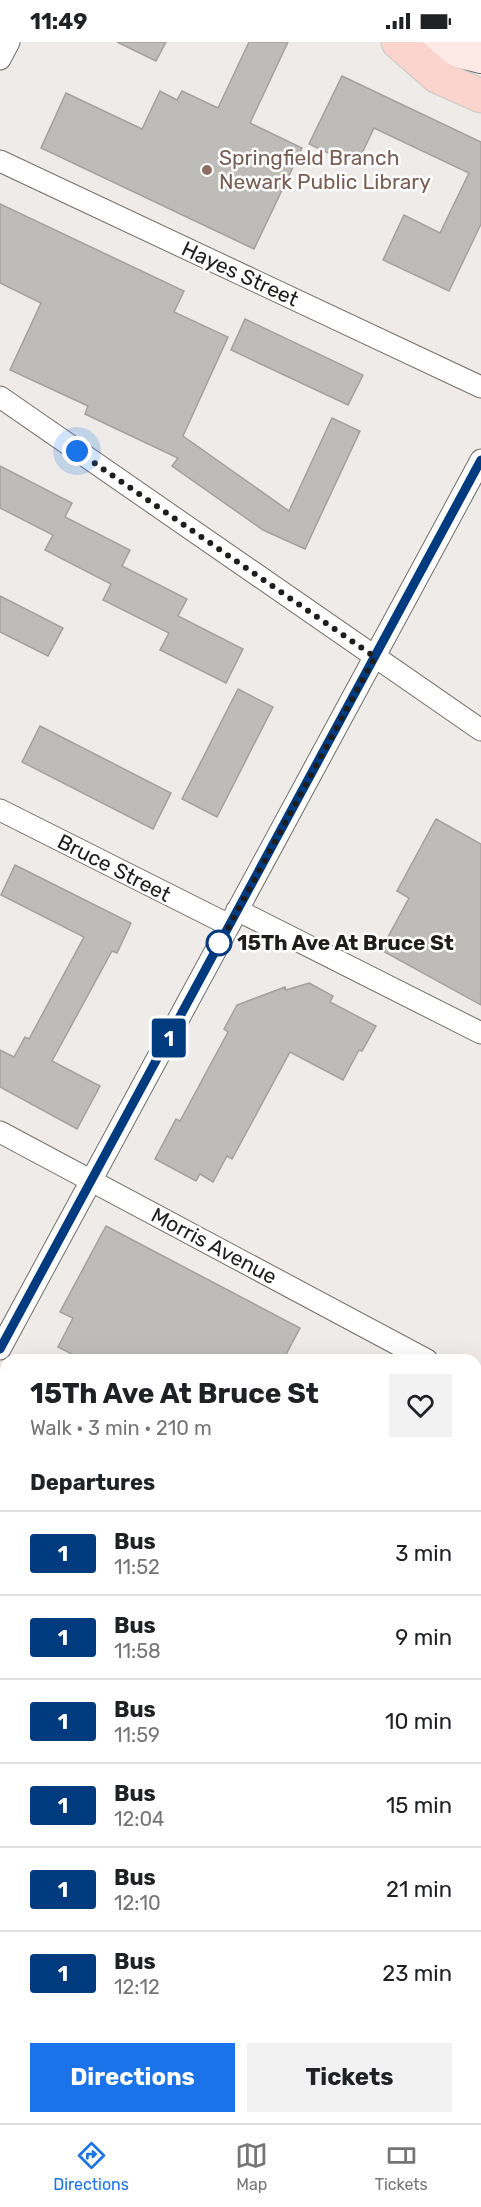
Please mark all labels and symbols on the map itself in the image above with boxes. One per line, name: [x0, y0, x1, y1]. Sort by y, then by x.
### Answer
place label: Springfield Branch Newark Public Library: [219, 145, 431, 194]
marker: Springfield Branch Newark Public Library: [200, 163, 214, 177]
street label: Hayes Street: [178, 236, 303, 311]
your location: [62, 436, 92, 466]
street label: Bruce Street: [53, 828, 175, 907]
marker: 15Th Ave At Bruce St: [206, 930, 232, 956]
place label: 15Th Ave At Bruce St: [237, 930, 454, 955]
line badge: 1: [150, 1018, 189, 1058]
street label: Morris Avenue: [147, 1202, 281, 1289]

